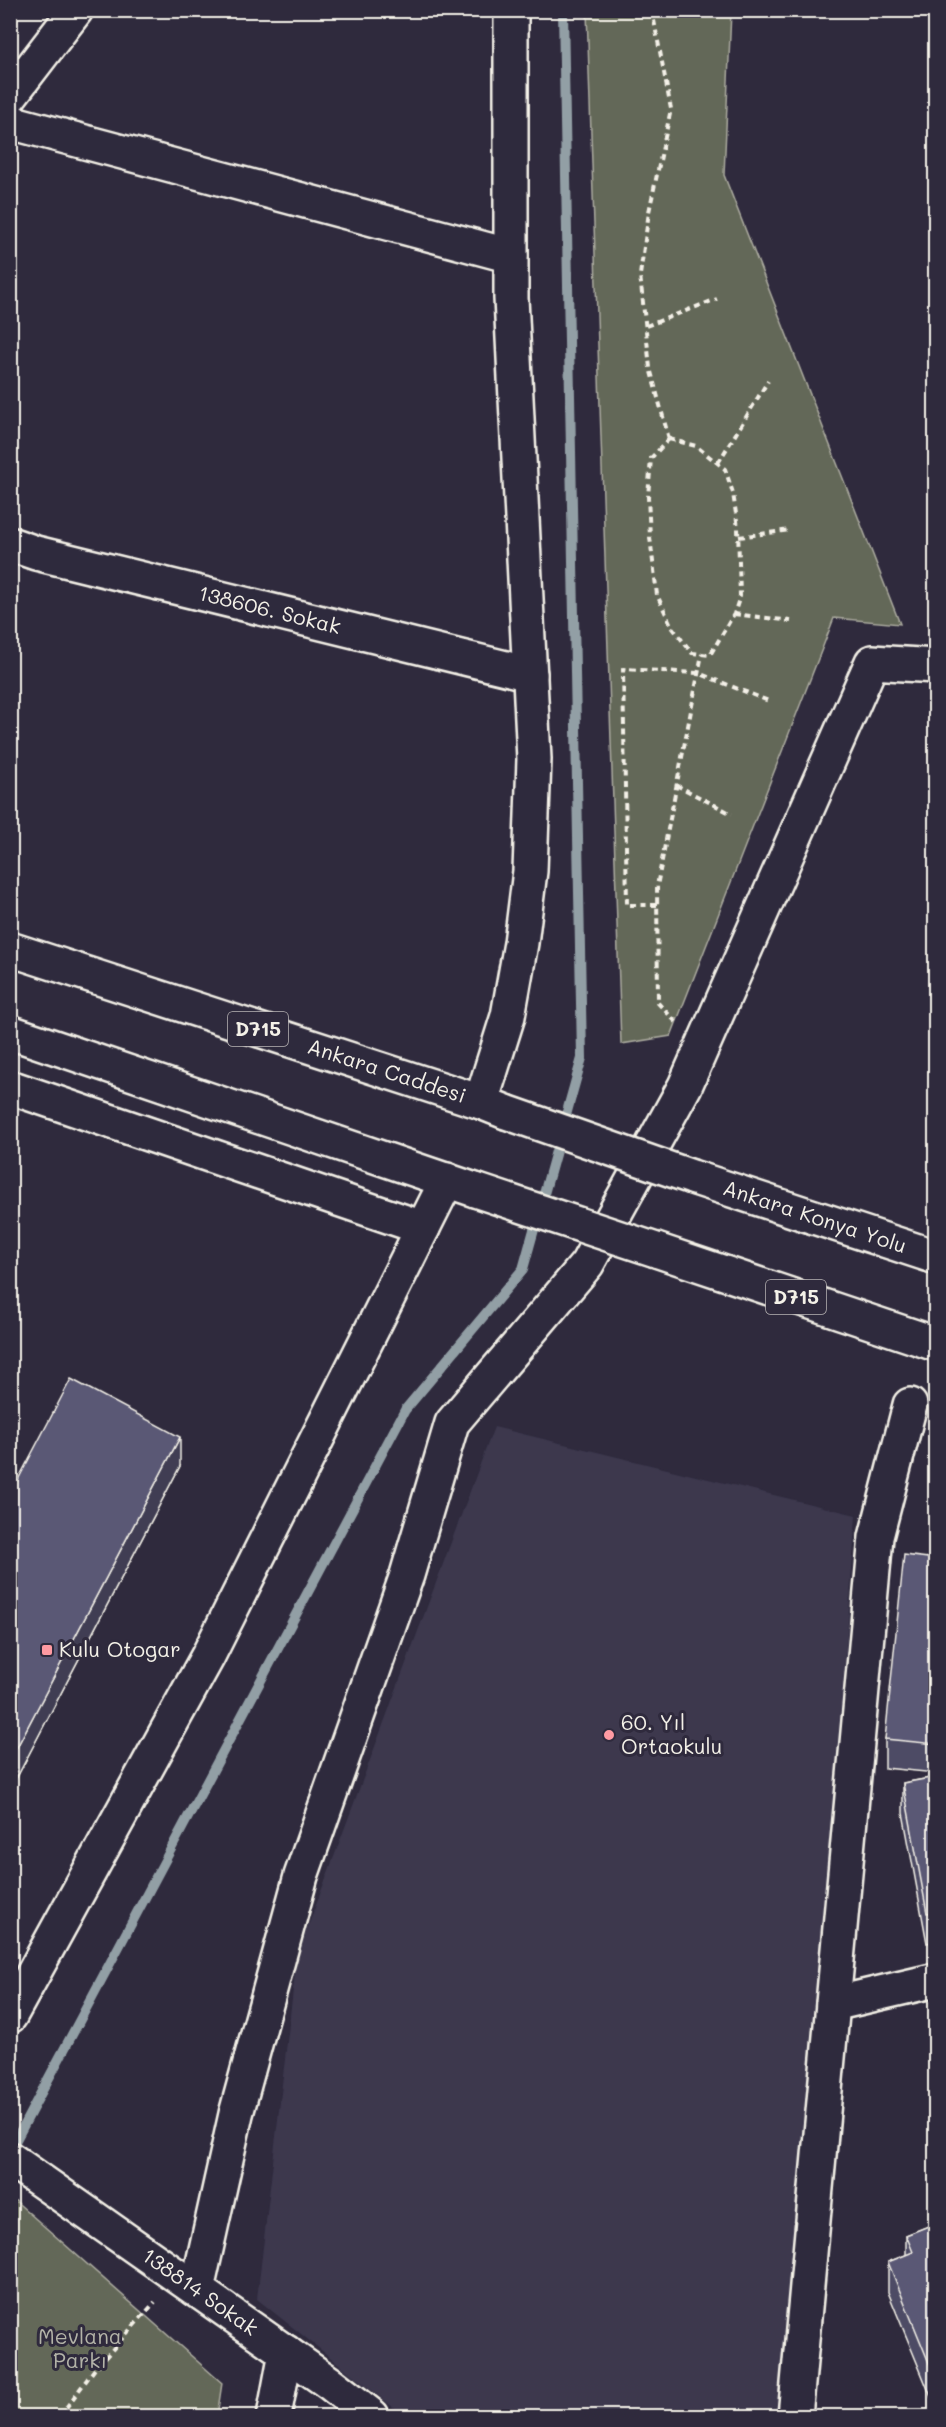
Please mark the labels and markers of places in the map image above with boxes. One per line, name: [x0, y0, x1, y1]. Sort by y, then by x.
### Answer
place label: Kulu Otogar: [59, 1635, 181, 1662]
marker: Kulu Otogar: [40, 1643, 54, 1657]
place label: 60. Yıl Ortaokulu: [621, 1708, 722, 1759]
marker: 60. Yıl Ortaokulu: [602, 1728, 616, 1742]

